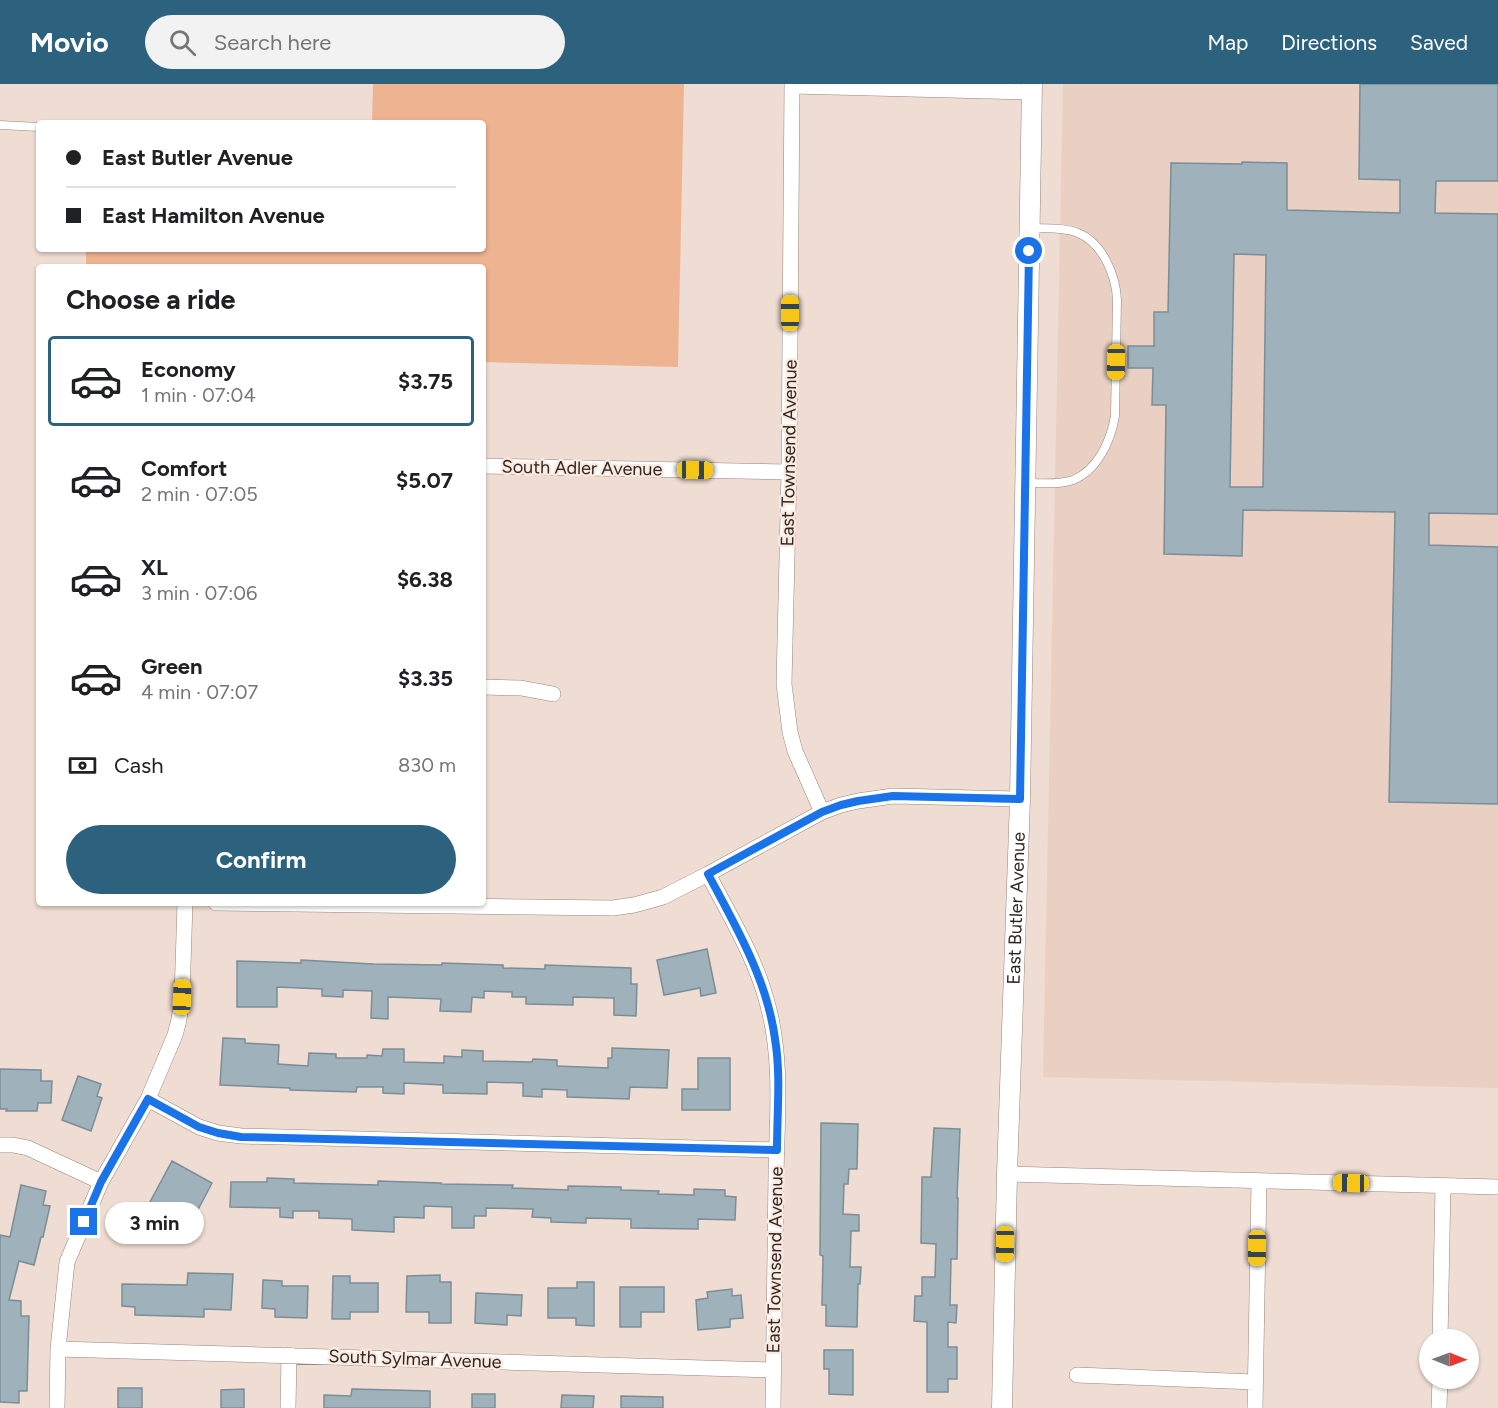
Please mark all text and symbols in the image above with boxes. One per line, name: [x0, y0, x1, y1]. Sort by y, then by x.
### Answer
search box: [145, 15, 565, 69]
text: Movio: [30, 25, 109, 59]
icon: search: [166, 26, 199, 59]
text: Search here: [214, 29, 331, 56]
text: Map: [1207, 30, 1248, 55]
text: Directions: [1281, 30, 1377, 55]
text: Saved: [1410, 30, 1468, 55]
text: East Butler Avenue: [102, 144, 293, 171]
text: East Hamilton Avenue: [102, 202, 325, 229]
route start: [1015, 237, 1042, 264]
text: Choose a ride: [66, 283, 235, 316]
car: [781, 295, 799, 331]
car: [1107, 344, 1125, 380]
icon: car: [69, 354, 123, 408]
text: Economy: [141, 356, 236, 383]
street label: East Townsend Avenue: [776, 359, 802, 547]
text: $3.75: [398, 368, 453, 395]
text: 1 min · 07:04: [141, 383, 256, 407]
icon: car: [69, 453, 123, 507]
text: Comfort: [141, 455, 227, 482]
street label: South Adler Avenue: [501, 456, 663, 480]
car: [677, 461, 713, 479]
text: $5.07: [396, 467, 453, 494]
text: 2 min · 07:05: [141, 482, 258, 506]
icon: car: [69, 552, 123, 606]
text: XL: [141, 554, 168, 581]
text: $6.38: [397, 566, 453, 593]
text: 3 min · 07:06: [141, 581, 257, 605]
icon: car: [69, 651, 123, 705]
text: Green: [141, 653, 203, 680]
text: $3.35: [398, 665, 453, 692]
text: 4 min · 07:07: [141, 680, 258, 704]
icon: cash: [66, 749, 99, 782]
text: Cash: [114, 752, 164, 779]
text: 830 m: [398, 753, 456, 777]
button: Confirm: [66, 825, 456, 894]
street label: East Butler Avenue: [1003, 831, 1030, 985]
car: [172, 979, 192, 1015]
street label: East Townsend Avenue: [762, 1166, 788, 1354]
car: [1333, 1174, 1369, 1192]
callout: 3 min: [105, 1201, 204, 1243]
route end: [70, 1208, 97, 1235]
text: 3 min: [130, 1211, 179, 1235]
car: [996, 1226, 1014, 1262]
car: [1248, 1230, 1266, 1266]
north arrow: [1419, 1329, 1479, 1389]
map controls: [1419, 1329, 1479, 1389]
street label: South Sylmar Avenue: [328, 1345, 502, 1373]

